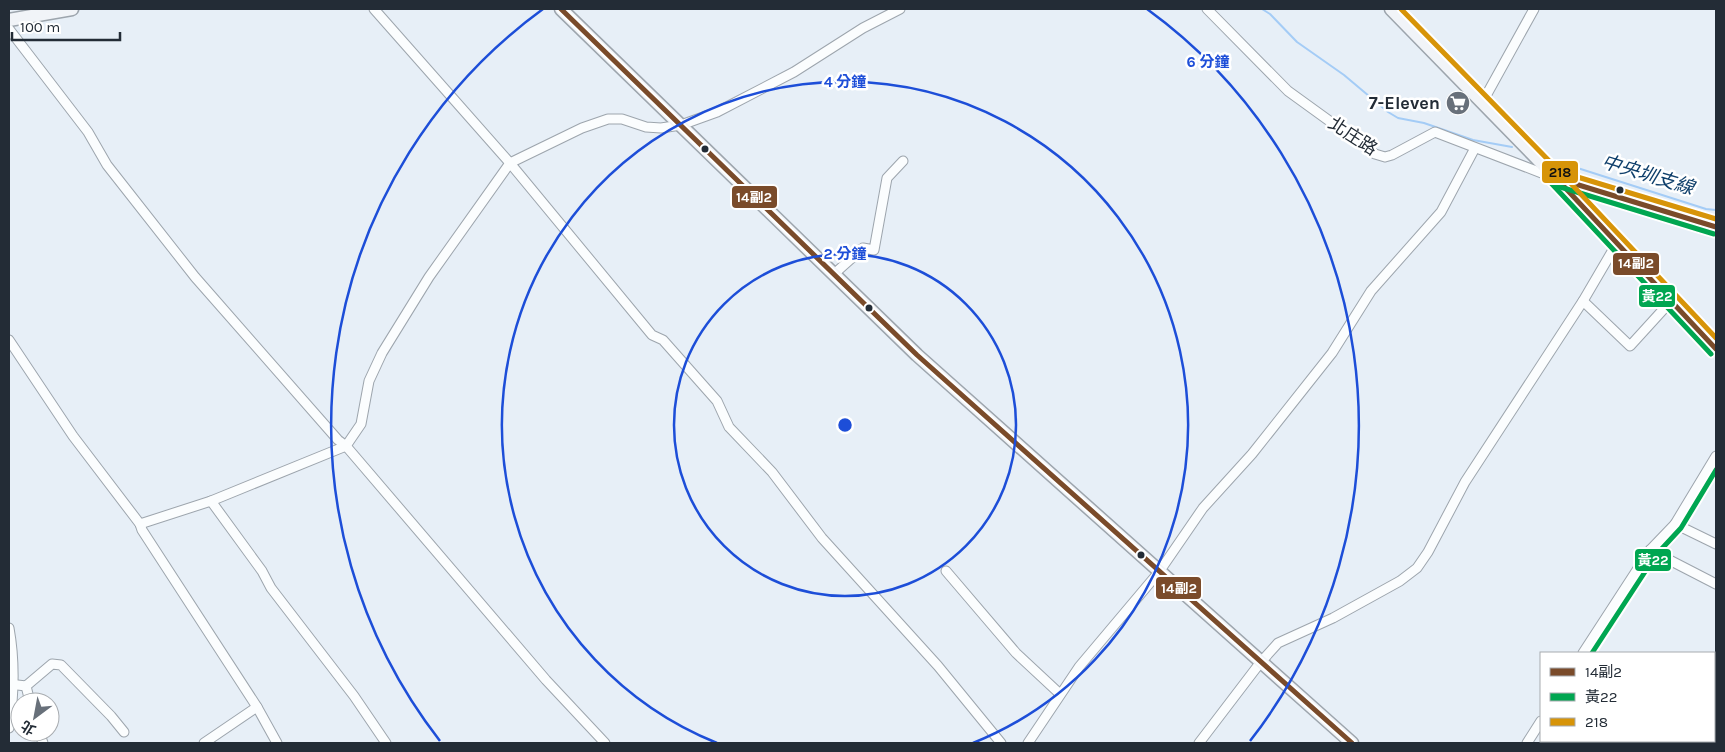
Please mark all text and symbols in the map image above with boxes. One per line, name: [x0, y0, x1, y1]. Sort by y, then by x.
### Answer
scale bar: [12, 10, 120, 42]
text: 100 m: [20, 18, 60, 36]
text: 6 分鐘: [1187, 53, 1229, 71]
text: 4 分鐘: [824, 73, 866, 91]
supermarket icon: 7-Eleven: [1445, 90, 1471, 116]
place label: 7-Eleven: [1369, 92, 1440, 114]
street label: 北庄路: [1324, 112, 1382, 160]
unlabelled marker: [700, 144, 710, 154]
water label: 中央圳支線: [1599, 151, 1698, 200]
line badge: 218: [1541, 160, 1579, 184]
text: 218: [1549, 164, 1571, 181]
line badge: 14副2: [731, 185, 778, 209]
unlabelled marker: [1615, 185, 1625, 195]
text: 14副2: [736, 189, 772, 206]
text: 2 分鐘: [824, 245, 866, 263]
line badge: 14副2: [1612, 252, 1660, 276]
text: 14副2: [1618, 255, 1654, 272]
line badge: 黃22: [1638, 284, 1676, 308]
text: 黃22: [1642, 288, 1672, 305]
unlabelled marker: [864, 303, 874, 313]
centre of rings: [836, 416, 854, 434]
line badge: 黃22: [1634, 548, 1672, 572]
unlabelled marker: [1136, 550, 1146, 560]
text: 黃22: [1638, 552, 1668, 569]
line badge: 14副2: [1155, 576, 1202, 600]
text: 14副2: [1161, 580, 1197, 597]
legend: [1540, 652, 1715, 742]
text: 14副2: [1585, 663, 1622, 681]
text: 黃22: [1585, 688, 1617, 706]
north arrow: [10, 692, 60, 742]
text: 218: [1585, 713, 1608, 731]
text: 北: [18, 717, 39, 739]

